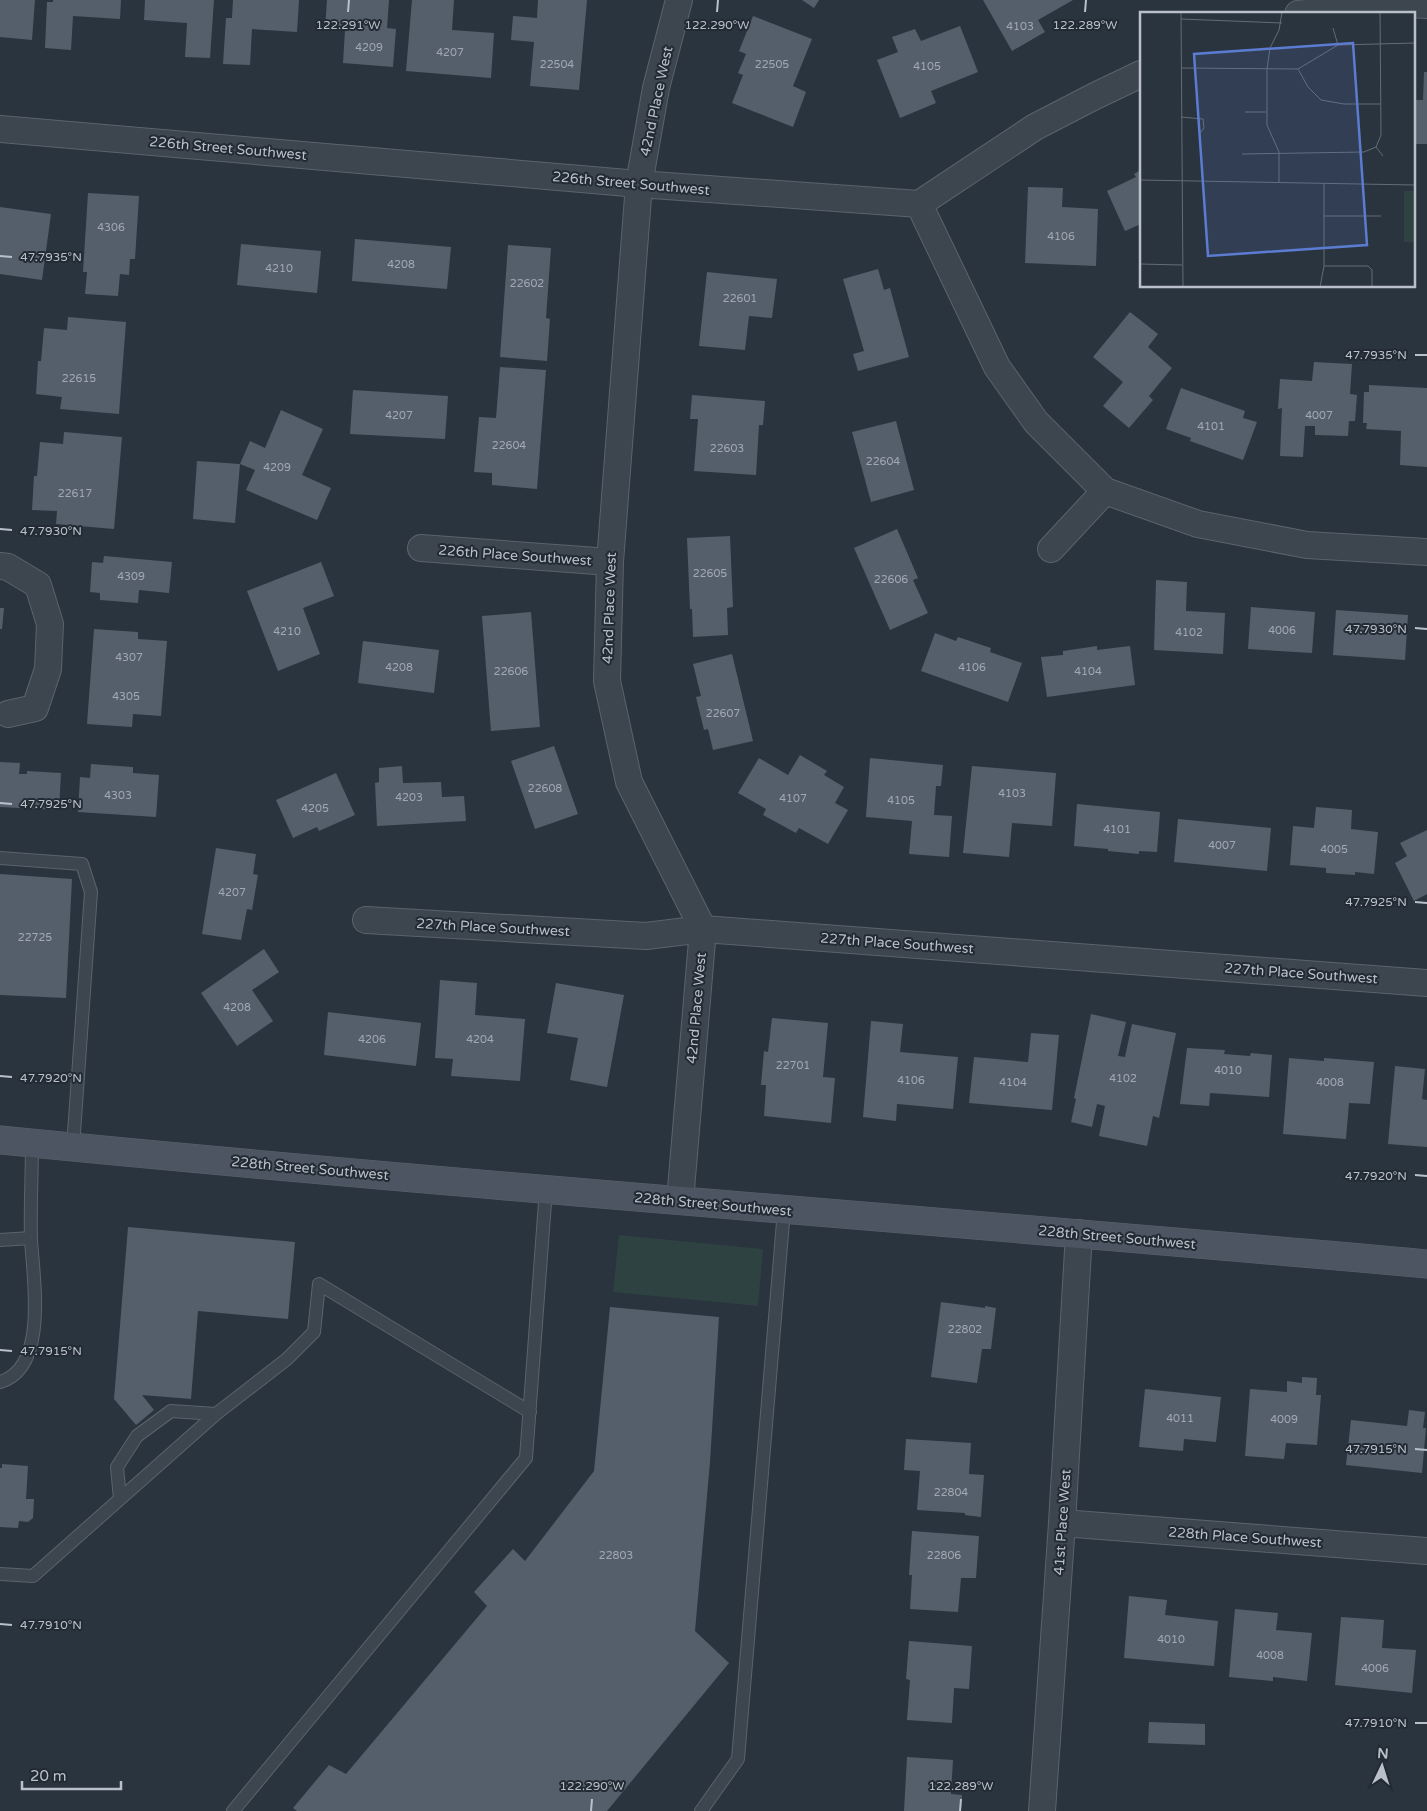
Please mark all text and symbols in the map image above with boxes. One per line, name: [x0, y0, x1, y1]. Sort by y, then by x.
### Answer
inset map: [1140, 12, 1414, 288]
text: 122.291°W: [315, 18, 381, 32]
text: 122.290°W: [684, 18, 750, 32]
text: 122.289°W: [1052, 18, 1118, 32]
house number: 4103: [1006, 20, 1034, 33]
house number: 4209: [355, 41, 383, 54]
street label: 42nd Place West: [637, 44, 677, 158]
house number: 4207: [436, 46, 464, 59]
house number: 22504: [540, 58, 574, 71]
house number: 22505: [755, 58, 789, 71]
house number: 4105: [913, 60, 941, 73]
street label: 226th Street Southwest: [149, 133, 308, 164]
street label: 226th Street Southwest: [552, 168, 711, 199]
house number: 4306: [97, 221, 125, 234]
house number: 4106: [1047, 230, 1075, 243]
text: 47.7935°N: [20, 250, 82, 264]
house number: 4208: [387, 258, 415, 271]
house number: 4210: [265, 262, 293, 275]
house number: 22602: [510, 277, 544, 290]
house number: 22601: [723, 292, 757, 305]
text: 47.7935°N: [1345, 348, 1407, 362]
house number: 22615: [62, 372, 96, 385]
house number: 4207: [385, 409, 413, 422]
house number: 4007: [1305, 409, 1333, 422]
house number: 4101: [1197, 420, 1225, 433]
house number: 22604: [492, 439, 526, 452]
house number: 22603: [710, 442, 744, 455]
house number: 22604: [866, 455, 900, 468]
house number: 4209: [263, 461, 291, 474]
house number: 22617: [58, 487, 92, 500]
text: 47.7930°N: [20, 524, 82, 538]
street label: 226th Place Southwest: [438, 542, 593, 569]
street label: 42nd Place West: [599, 551, 620, 664]
house number: 22605: [693, 567, 727, 580]
house number: 4309: [117, 570, 145, 583]
house number: 22606: [874, 573, 908, 586]
text: 47.7930°N: [1345, 622, 1407, 636]
house number: 4006: [1268, 624, 1296, 637]
house number: 4210: [273, 625, 301, 638]
house number: 4102: [1175, 626, 1203, 639]
house number: 4307: [115, 651, 143, 664]
house number: 4208: [385, 661, 413, 674]
house number: 4106: [958, 661, 986, 674]
house number: 22606: [494, 665, 528, 678]
house number: 4104: [1074, 665, 1102, 678]
house number: 4305: [112, 690, 140, 703]
house number: 22607: [706, 707, 740, 720]
house number: 22608: [528, 782, 562, 795]
house number: 4103: [998, 787, 1026, 800]
house number: 4303: [104, 789, 132, 802]
house number: 4203: [395, 791, 423, 804]
house number: 4107: [779, 792, 807, 805]
house number: 4105: [887, 794, 915, 807]
text: 47.7925°N: [20, 797, 82, 811]
house number: 4205: [301, 802, 329, 815]
house number: 4101: [1103, 823, 1131, 836]
house number: 4007: [1208, 839, 1236, 852]
house number: 4005: [1320, 843, 1348, 856]
house number: 4207: [218, 886, 246, 899]
text: 47.7925°N: [1345, 895, 1407, 909]
street label: 227th Place Southwest: [416, 915, 571, 940]
street label: 227th Place Southwest: [820, 930, 975, 957]
house number: 22725: [18, 931, 52, 944]
street label: 42nd Place West: [683, 951, 710, 1064]
street label: 227th Place Southwest: [1224, 960, 1379, 987]
house number: 4208: [223, 1001, 251, 1014]
house number: 4206: [358, 1033, 386, 1046]
house number: 4204: [466, 1033, 494, 1046]
house number: 22701: [776, 1059, 810, 1072]
house number: 4010: [1214, 1064, 1242, 1077]
text: 47.7920°N: [20, 1071, 82, 1085]
house number: 4102: [1109, 1072, 1137, 1085]
house number: 4106: [897, 1074, 925, 1087]
house number: 4104: [999, 1076, 1027, 1089]
house number: 4008: [1316, 1076, 1344, 1089]
street label: 228th Street Southwest: [231, 1153, 390, 1184]
text: 47.7920°N: [1345, 1169, 1407, 1183]
street label: 228th Street Southwest: [634, 1189, 793, 1220]
street label: 228th Street Southwest: [1038, 1222, 1197, 1253]
house number: 22802: [948, 1323, 982, 1336]
text: 47.7915°N: [20, 1344, 82, 1358]
house number: 4011: [1166, 1412, 1194, 1425]
house number: 4009: [1270, 1413, 1298, 1426]
text: 47.7915°N: [1345, 1442, 1407, 1456]
street label: 41st Place West: [1050, 1468, 1075, 1576]
house number: 22804: [934, 1486, 968, 1499]
street label: 228th Place Southwest: [1168, 1524, 1323, 1551]
house number: 22803: [599, 1549, 633, 1562]
house number: 22806: [927, 1549, 961, 1562]
text: 47.7910°N: [20, 1618, 82, 1632]
house number: 4010: [1157, 1633, 1185, 1646]
house number: 4008: [1256, 1649, 1284, 1662]
house number: 4006: [1361, 1662, 1389, 1675]
text: 47.7910°N: [1345, 1716, 1407, 1730]
north arrow: [1357, 1741, 1407, 1791]
text: N: [1377, 1745, 1389, 1762]
scale bar: [22, 1758, 121, 1790]
text: 20 m: [30, 1767, 67, 1785]
text: 122.290°W: [559, 1779, 625, 1793]
text: 122.289°W: [928, 1779, 994, 1793]

